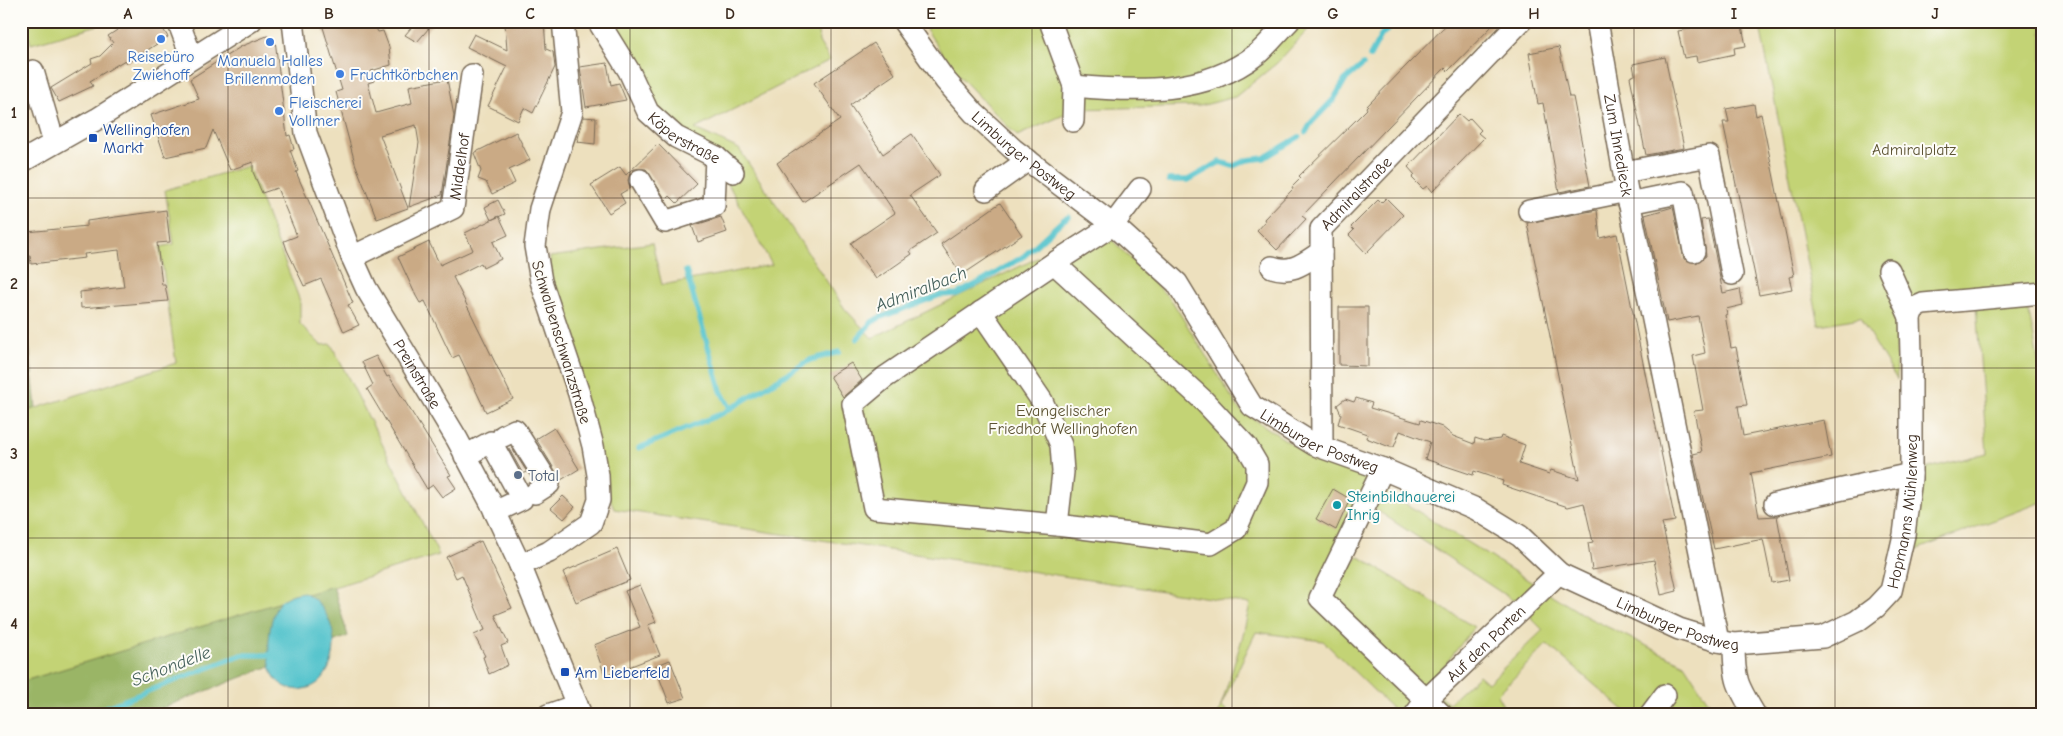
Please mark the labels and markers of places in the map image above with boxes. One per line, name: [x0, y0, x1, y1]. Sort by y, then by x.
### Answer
marker: Reisebüro Zwiehoff: [155, 33, 167, 45]
marker: Manuela Halles Brillenmoden: [264, 36, 276, 48]
place label: Reisebüro Zwiehoff: [128, 48, 194, 84]
place label: Manuela Halles Brillenmoden: [217, 52, 323, 88]
place label: Fruchtkörbchen: [350, 66, 459, 84]
marker: Fruchtkörbchen: [334, 68, 346, 80]
place label: Fleischerei Vollmer: [289, 94, 362, 130]
marker: Fleischerei Vollmer: [273, 105, 285, 117]
place label: Wellinghofen Markt: [103, 121, 190, 157]
marker: Wellinghofen Markt: [87, 132, 99, 144]
place label: Total: [528, 467, 559, 485]
marker: Total: [512, 469, 524, 481]
place label: Steinbildhauerei Ihrig: [1347, 488, 1455, 524]
marker: Steinbildhauerei Ihrig: [1331, 499, 1343, 511]
place label: Am Lieberfeld: [575, 664, 670, 682]
marker: Am Lieberfeld: [559, 666, 571, 678]

